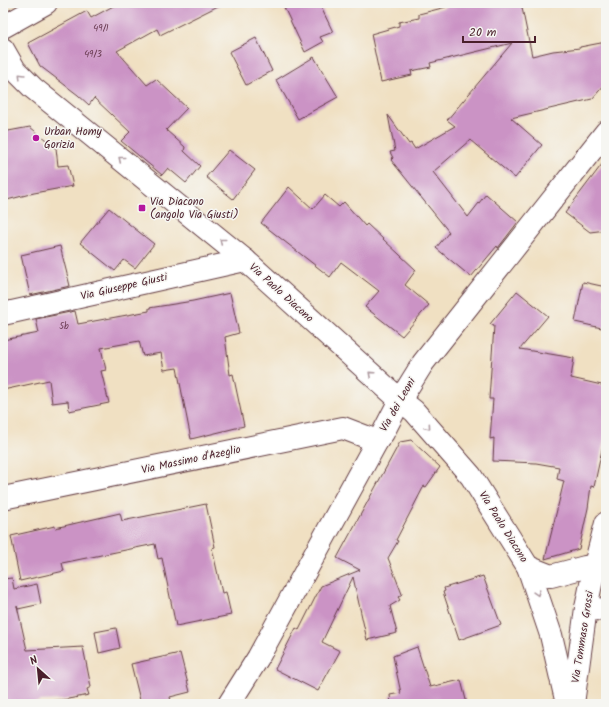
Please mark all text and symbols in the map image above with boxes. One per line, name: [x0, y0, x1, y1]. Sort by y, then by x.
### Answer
scale bar: [463, 18, 535, 44]
house number: 49/1: [93, 21, 109, 36]
text: 20 m: [469, 23, 497, 42]
house number: 49/3: [84, 47, 102, 62]
one-way arrow: [18, 73, 26, 81]
place label: Urban Homy Gorizia: [44, 123, 103, 154]
marker: Urban Homy Gorizia: [31, 133, 41, 143]
one-way arrow: [118, 157, 125, 164]
place label: Via Diacono (angolo Via Giusti): [150, 193, 238, 224]
marker: Via Diacono (angolo Via Giusti): [137, 203, 147, 213]
one-way arrow: [219, 239, 227, 246]
street label: Via Paolo Diacono: [245, 259, 317, 327]
street label: Via Giuseppe Giusti: [79, 268, 169, 306]
house number: 5b: [59, 319, 69, 334]
one-way arrow: [369, 372, 376, 379]
street label: Via dei Leoni: [375, 374, 421, 435]
one-way arrow: [424, 423, 431, 430]
street label: Via Massimo d'Azeglio: [140, 441, 242, 479]
street label: Via Paolo Diacono: [474, 488, 532, 566]
street label: Via Tommaso Grossi: [567, 589, 599, 684]
one-way arrow: [532, 590, 541, 597]
north arrow: [18, 649, 58, 689]
text: N: [27, 651, 41, 671]

